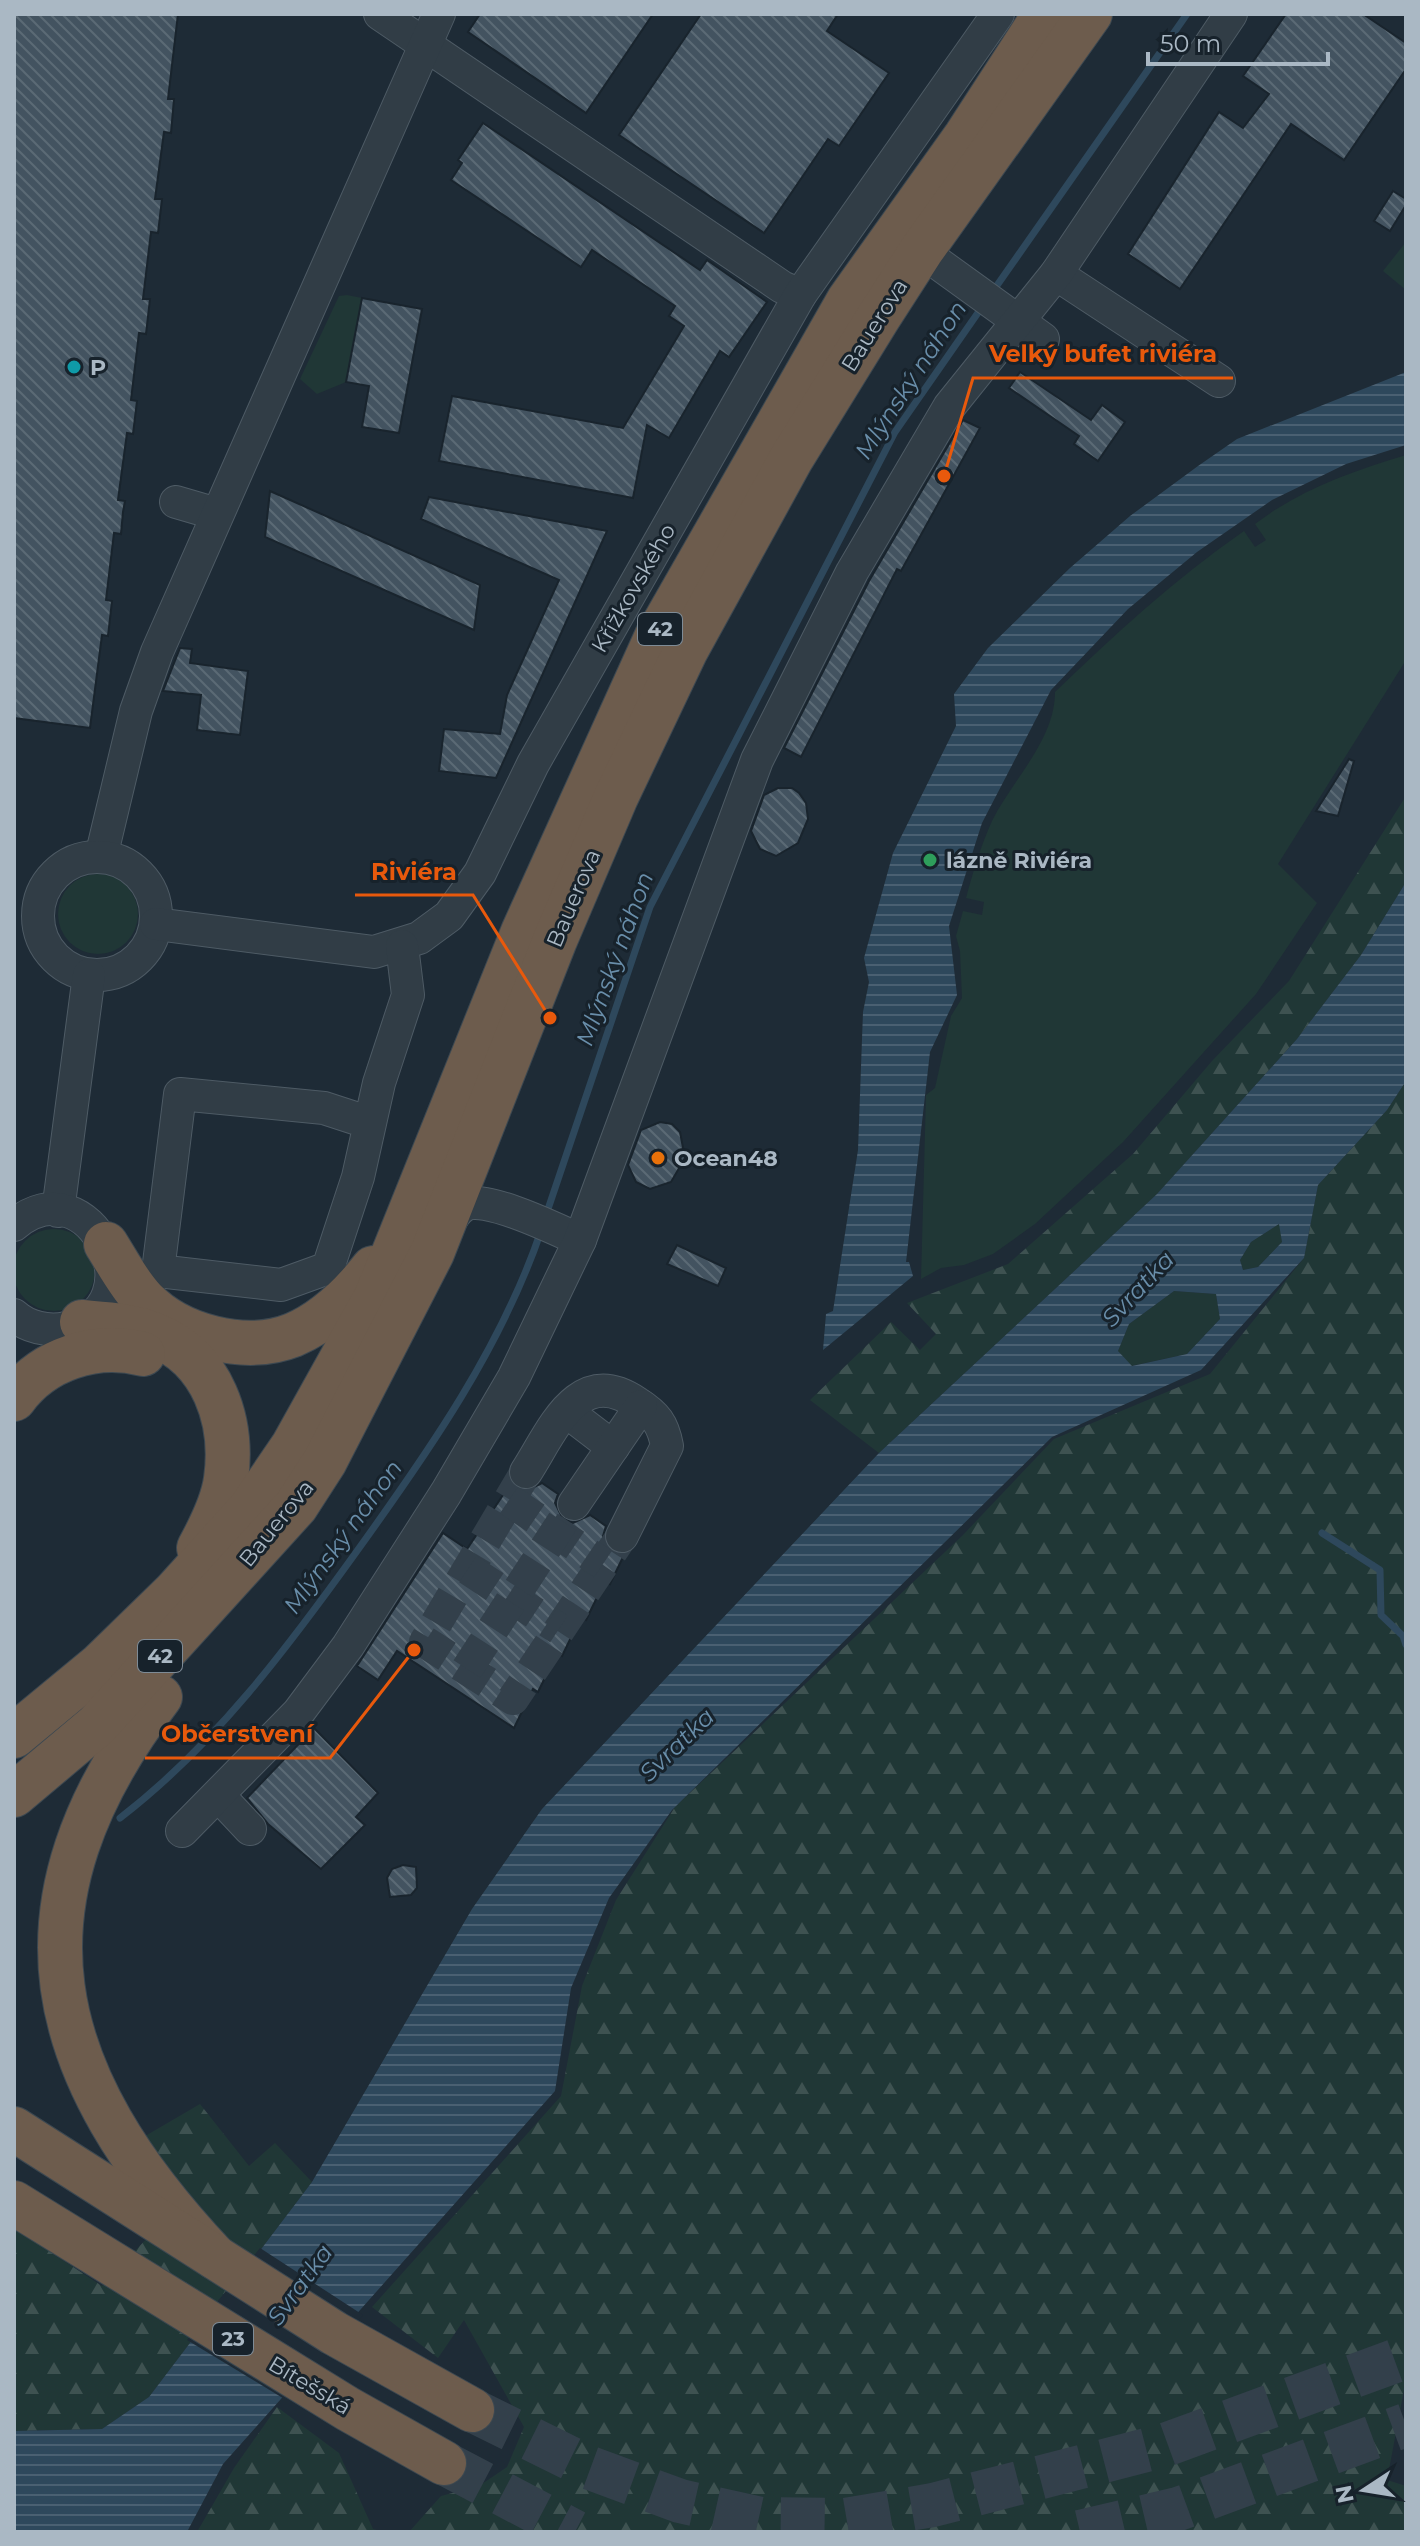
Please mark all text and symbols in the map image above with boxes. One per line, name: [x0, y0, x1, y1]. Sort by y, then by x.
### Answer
scale bar: [1148, 16, 1328, 66]
text: 50 m: [1160, 29, 1221, 58]
street label: Bauerova: [835, 274, 913, 377]
water label: Mlýnský náhon: [849, 295, 973, 464]
callout: Velký bufet riviéra: [973, 330, 1233, 378]
text: Velký bufet riviéra: [988, 339, 1217, 368]
place label: P: [90, 354, 106, 381]
marker: P: [65, 358, 83, 376]
street label: Křížkovského: [586, 519, 681, 658]
road number: 42: [638, 613, 682, 645]
street label: Bauerova: [541, 845, 606, 951]
callout: Riviéra: [355, 847, 473, 895]
place label: lázně Riviéra: [946, 847, 1092, 874]
marker: lázně Riviéra: [921, 851, 939, 869]
text: Riviéra: [371, 857, 457, 886]
water label: Mlýnský náhon: [570, 868, 659, 1050]
place label: Ocean48: [674, 1145, 778, 1172]
marker: Ocean48: [649, 1149, 667, 1167]
water label: Svratka: [1095, 1245, 1180, 1333]
water label: Mlýnský náhon: [277, 1454, 408, 1619]
street label: Bauerova: [233, 1474, 320, 1572]
road number: 42: [138, 1640, 182, 1672]
water label: Svratka: [633, 1702, 720, 1787]
callout: Občerstvení: [145, 1710, 330, 1758]
text: Občerstvení: [161, 1719, 315, 1748]
water label: Svratka: [261, 2239, 339, 2331]
road number: 23: [213, 2323, 253, 2355]
street label: Bítešská: [264, 2350, 356, 2421]
north arrow: [1324, 2450, 1404, 2530]
text: N: [1330, 2483, 1360, 2506]

